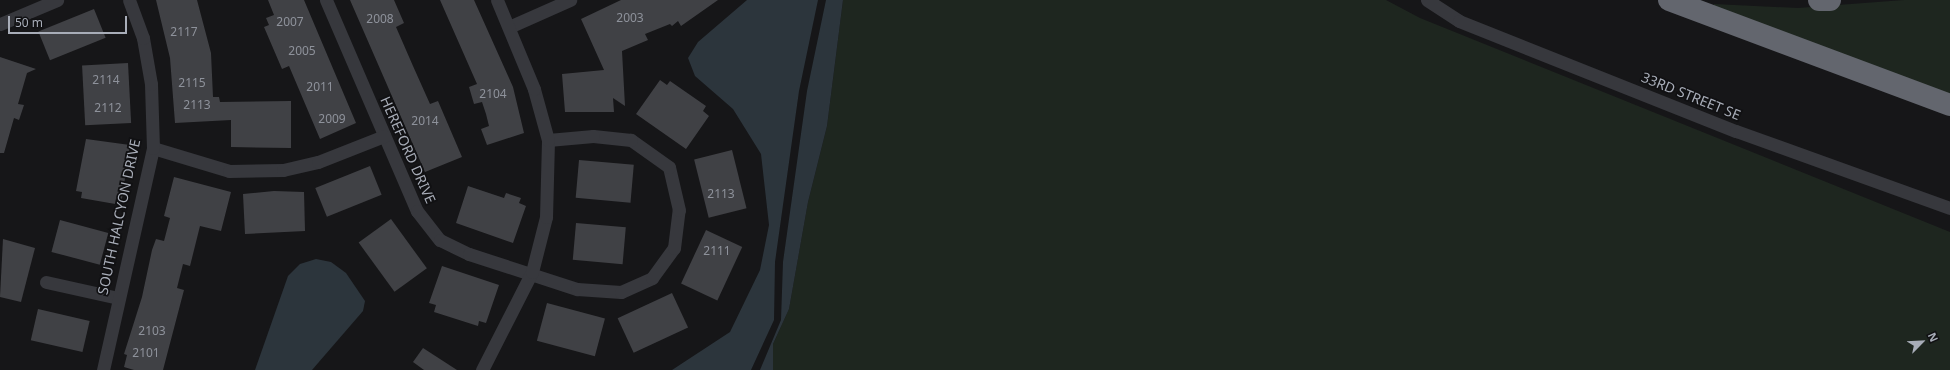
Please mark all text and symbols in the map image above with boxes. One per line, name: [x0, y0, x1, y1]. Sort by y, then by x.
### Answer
scale bar: [10, 8, 129, 34]
house number: 2003: [616, 11, 644, 25]
house number: 2008: [366, 12, 394, 26]
text: 50 m: [15, 14, 43, 31]
house number: 2007: [276, 15, 304, 29]
house number: 2117: [170, 25, 198, 39]
house number: 2005: [288, 44, 316, 58]
street label: 33RD STREET SE: [1639, 69, 1743, 123]
house number: 2114: [92, 73, 120, 87]
house number: 2115: [178, 76, 206, 90]
house number: 2011: [306, 80, 334, 94]
house number: 2104: [479, 87, 507, 101]
street label: HEREFORD DRIVE: [377, 94, 439, 206]
house number: 2113: [183, 98, 211, 112]
house number: 2112: [94, 101, 122, 115]
house number: 2009: [318, 112, 346, 126]
house number: 2014: [411, 114, 439, 128]
street label: SOUTH HALCYON DRIVE: [94, 138, 144, 296]
house number: 2113: [707, 187, 735, 201]
house number: 2111: [703, 244, 731, 258]
north arrow: [1902, 322, 1942, 362]
house number: 2103: [138, 324, 166, 338]
text: N: [1925, 330, 1942, 344]
house number: 2101: [132, 346, 160, 360]

